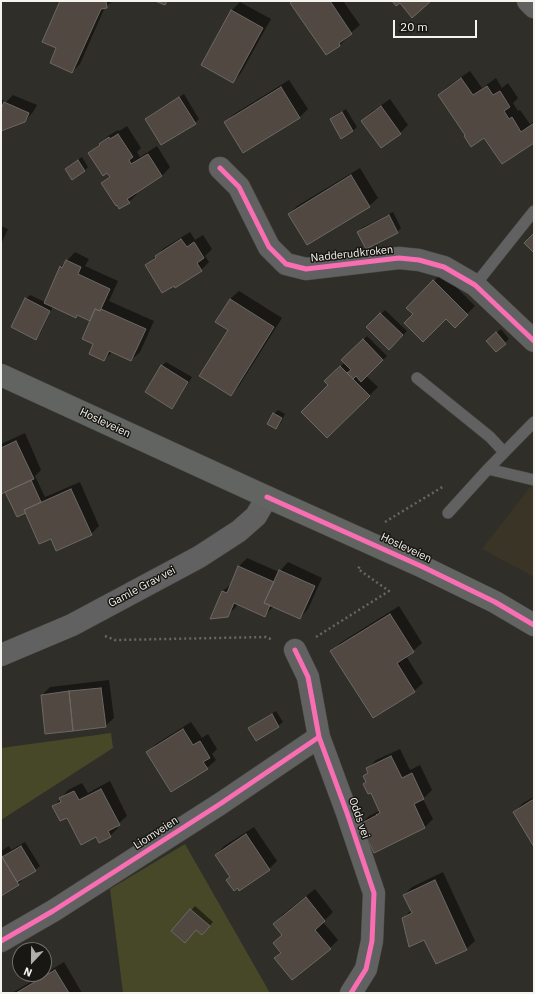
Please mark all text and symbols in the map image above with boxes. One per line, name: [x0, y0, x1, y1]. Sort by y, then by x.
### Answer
scale bar: [395, 12, 479, 38]
text: 20 m: [400, 19, 428, 34]
street label: Nadderudkroken: [310, 243, 394, 265]
street label: Hosleveien: [77, 405, 133, 441]
street label: Hosleveien: [378, 530, 434, 566]
street label: Gamle Grav vei: [106, 564, 178, 610]
street label: Odds vei: [346, 796, 372, 840]
street label: Liomveien: [131, 814, 181, 852]
north arrow: [12, 942, 52, 982]
text: N: [22, 964, 34, 980]

